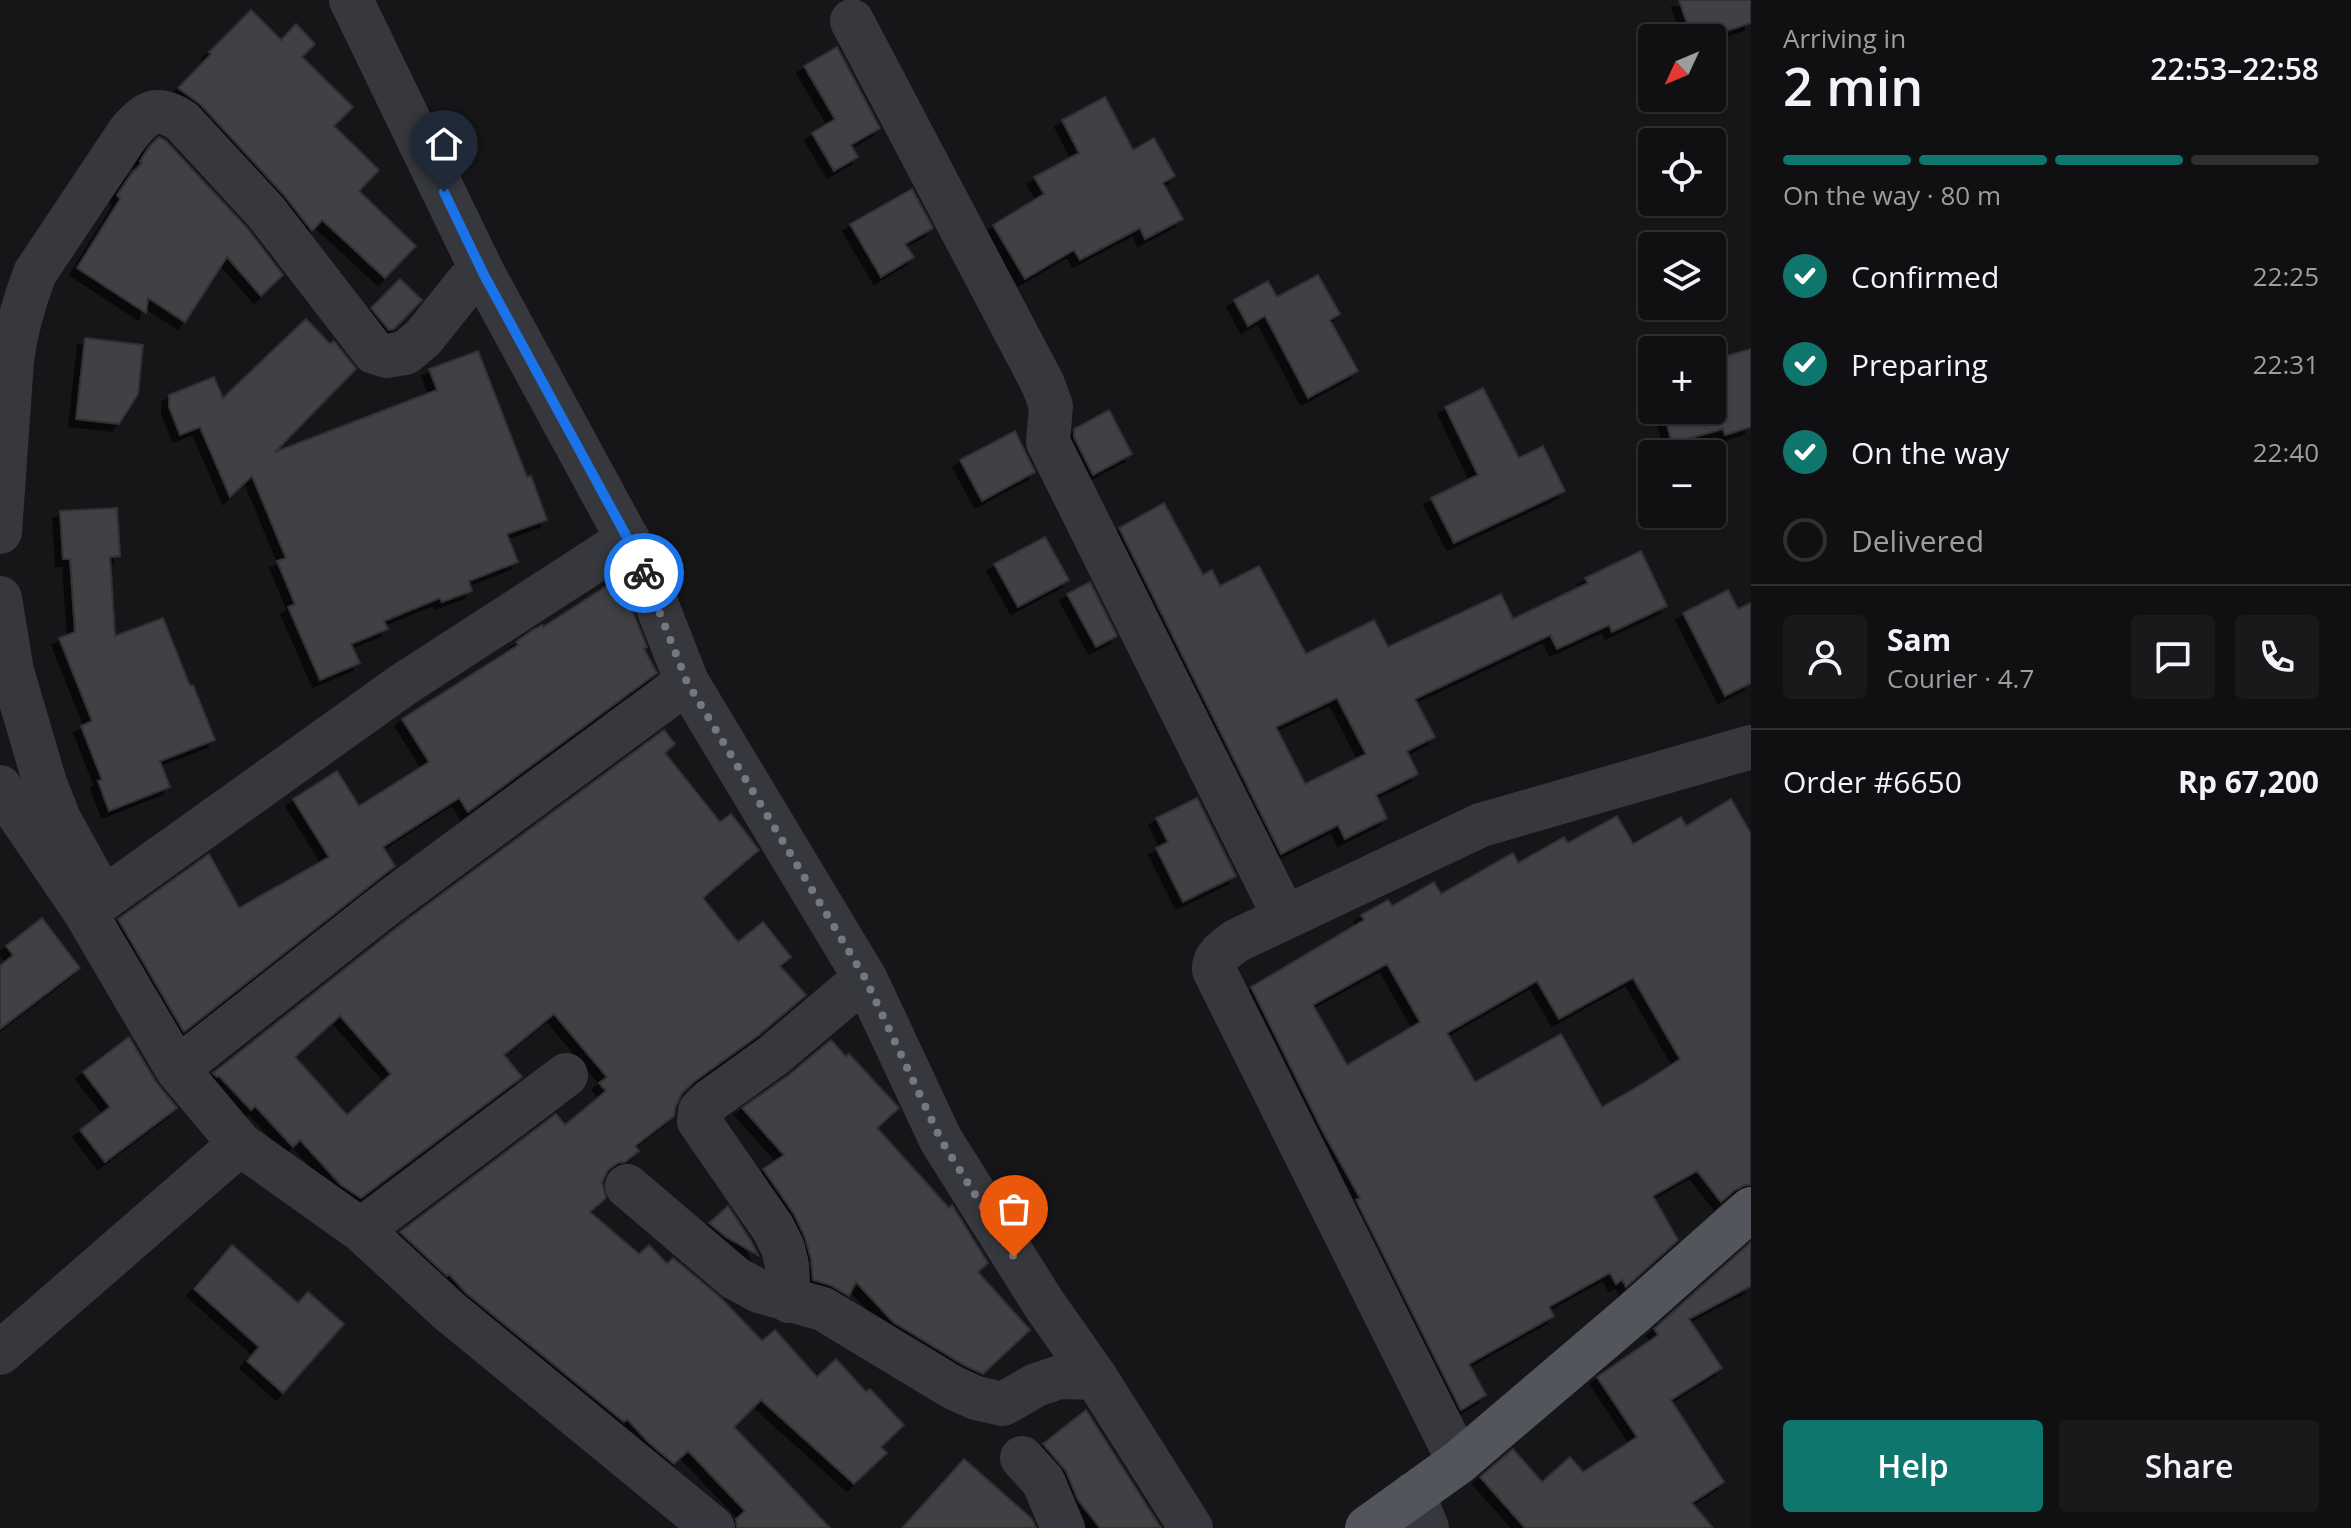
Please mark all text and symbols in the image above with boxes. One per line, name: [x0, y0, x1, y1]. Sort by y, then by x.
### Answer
text: Arriving in: [1783, 20, 1906, 56]
north arrow: [1638, 24, 1726, 112]
map controls: [1638, 24, 1726, 528]
text: 22:53–22:58: [2150, 48, 2319, 89]
text: 2 min: [1783, 50, 1923, 121]
pin: [410, 110, 478, 192]
icon: home: [422, 122, 466, 166]
button: locate: [1638, 128, 1726, 216]
text: On the way · 80 m: [1783, 177, 2001, 213]
button: layers: [1638, 232, 1726, 320]
icon: check: [1783, 254, 1827, 298]
text: Confirmed: [1851, 256, 1999, 297]
text: 22:25: [2253, 258, 2319, 294]
button: +: [1638, 336, 1726, 424]
icon: check: [1783, 342, 1827, 386]
text: Preparing: [1851, 344, 1988, 385]
text: 22:31: [2253, 346, 2319, 382]
icon: check: [1783, 430, 1827, 474]
text: On the way: [1851, 432, 2009, 473]
text: 22:40: [2253, 434, 2319, 470]
button: −: [1638, 440, 1726, 528]
text: Delivered: [1851, 520, 1984, 561]
courier: [604, 533, 684, 613]
icon: bike: [622, 551, 666, 595]
button: person: [1783, 615, 1867, 699]
button: chat: [2131, 615, 2215, 699]
button: phone: [2235, 615, 2319, 699]
text: Sam: [1887, 619, 1951, 660]
text: Courier · 4.7: [1887, 660, 2034, 696]
text: Order #6650: [1783, 761, 1962, 802]
text: Rp 67,200: [2178, 761, 2319, 802]
pin: [980, 1175, 1048, 1257]
icon: bag: [992, 1187, 1036, 1231]
button: Help: [1783, 1420, 2043, 1512]
button: Share: [2059, 1420, 2319, 1512]

